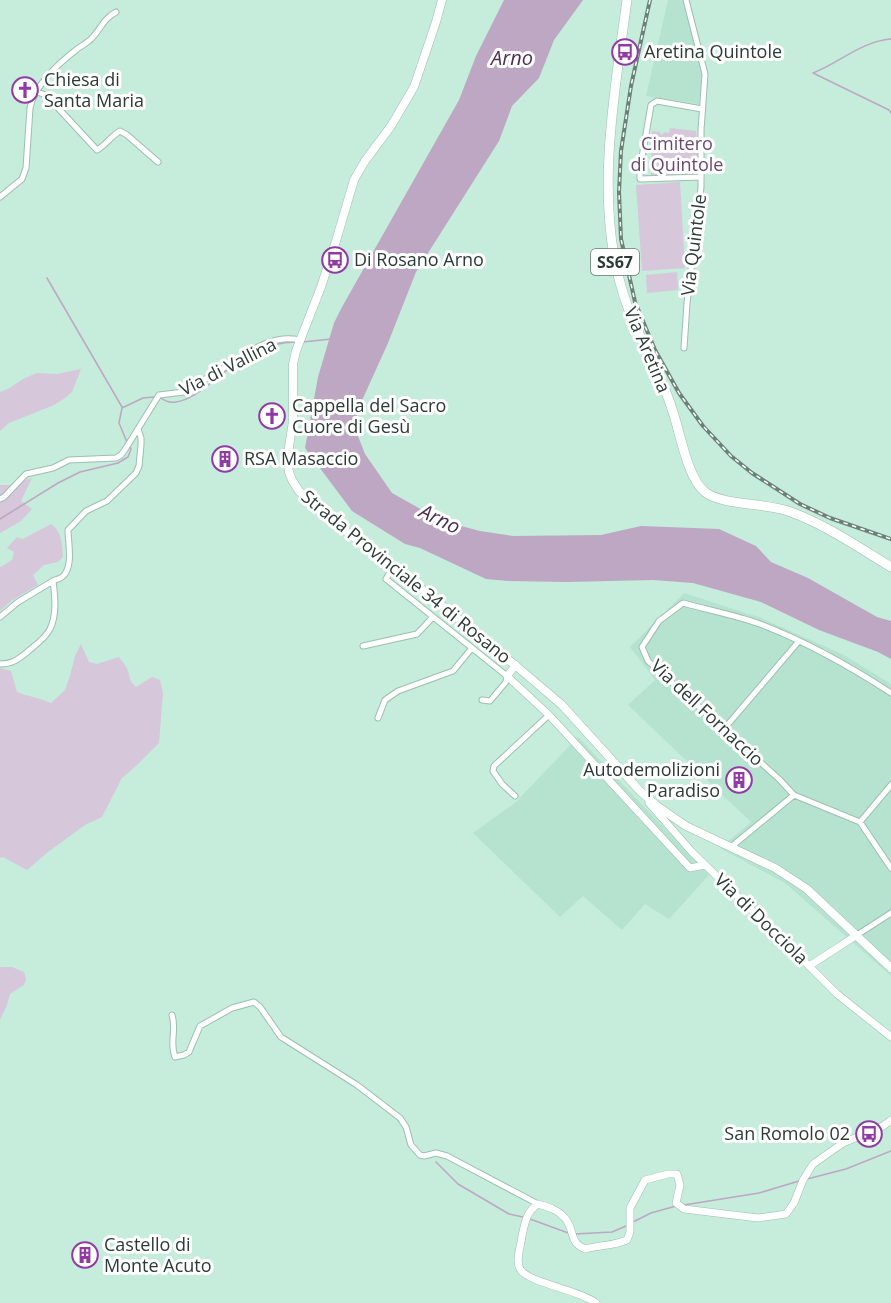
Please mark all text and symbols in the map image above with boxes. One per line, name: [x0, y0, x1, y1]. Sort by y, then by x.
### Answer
bus stop icon: Aretina Quintole: [610, 37, 640, 67]
place label: Aretina Quintole: [644, 39, 782, 63]
water label: Arno: [489, 44, 533, 71]
place label: Chiesa di Santa Maria: [44, 67, 144, 112]
church icon: Chiesa di Santa Maria: [10, 75, 40, 105]
park label: Cimitero di Quintole: [631, 131, 723, 176]
street label: Via Quintole: [675, 193, 711, 297]
bus stop icon: Di Rosano Arno: [320, 245, 350, 275]
place label: Di Rosano Arno: [354, 247, 484, 271]
road number: SS67: [591, 249, 639, 275]
street label: Via Aretina: [619, 303, 677, 396]
street label: Via di Vallina: [175, 331, 280, 401]
place label: Cappella del Sacro Cuore di Gesù: [292, 393, 446, 438]
church icon: Cappella del Sacro Cuore di Gesù: [257, 401, 287, 431]
building icon: RSA Masaccio: [210, 444, 240, 474]
place label: RSA Masaccio: [244, 446, 358, 470]
street label: Strada Provinciale 34 di Rosano: [297, 484, 516, 668]
water label: Arno: [414, 496, 465, 540]
street label: Via dell Fornaccio: [646, 654, 769, 771]
place label: Autodemolizioni Paradiso: [583, 757, 720, 802]
building icon: Autodemolizioni Paradiso: [724, 765, 754, 795]
street label: Via di Docciola: [710, 868, 814, 969]
bus stop icon: San Romolo 02: [854, 1119, 884, 1149]
place label: San Romolo 02: [724, 1121, 850, 1145]
place label: Castello di Monte Acuto: [104, 1232, 212, 1277]
building icon: Castello di Monte Acuto: [70, 1240, 100, 1270]

